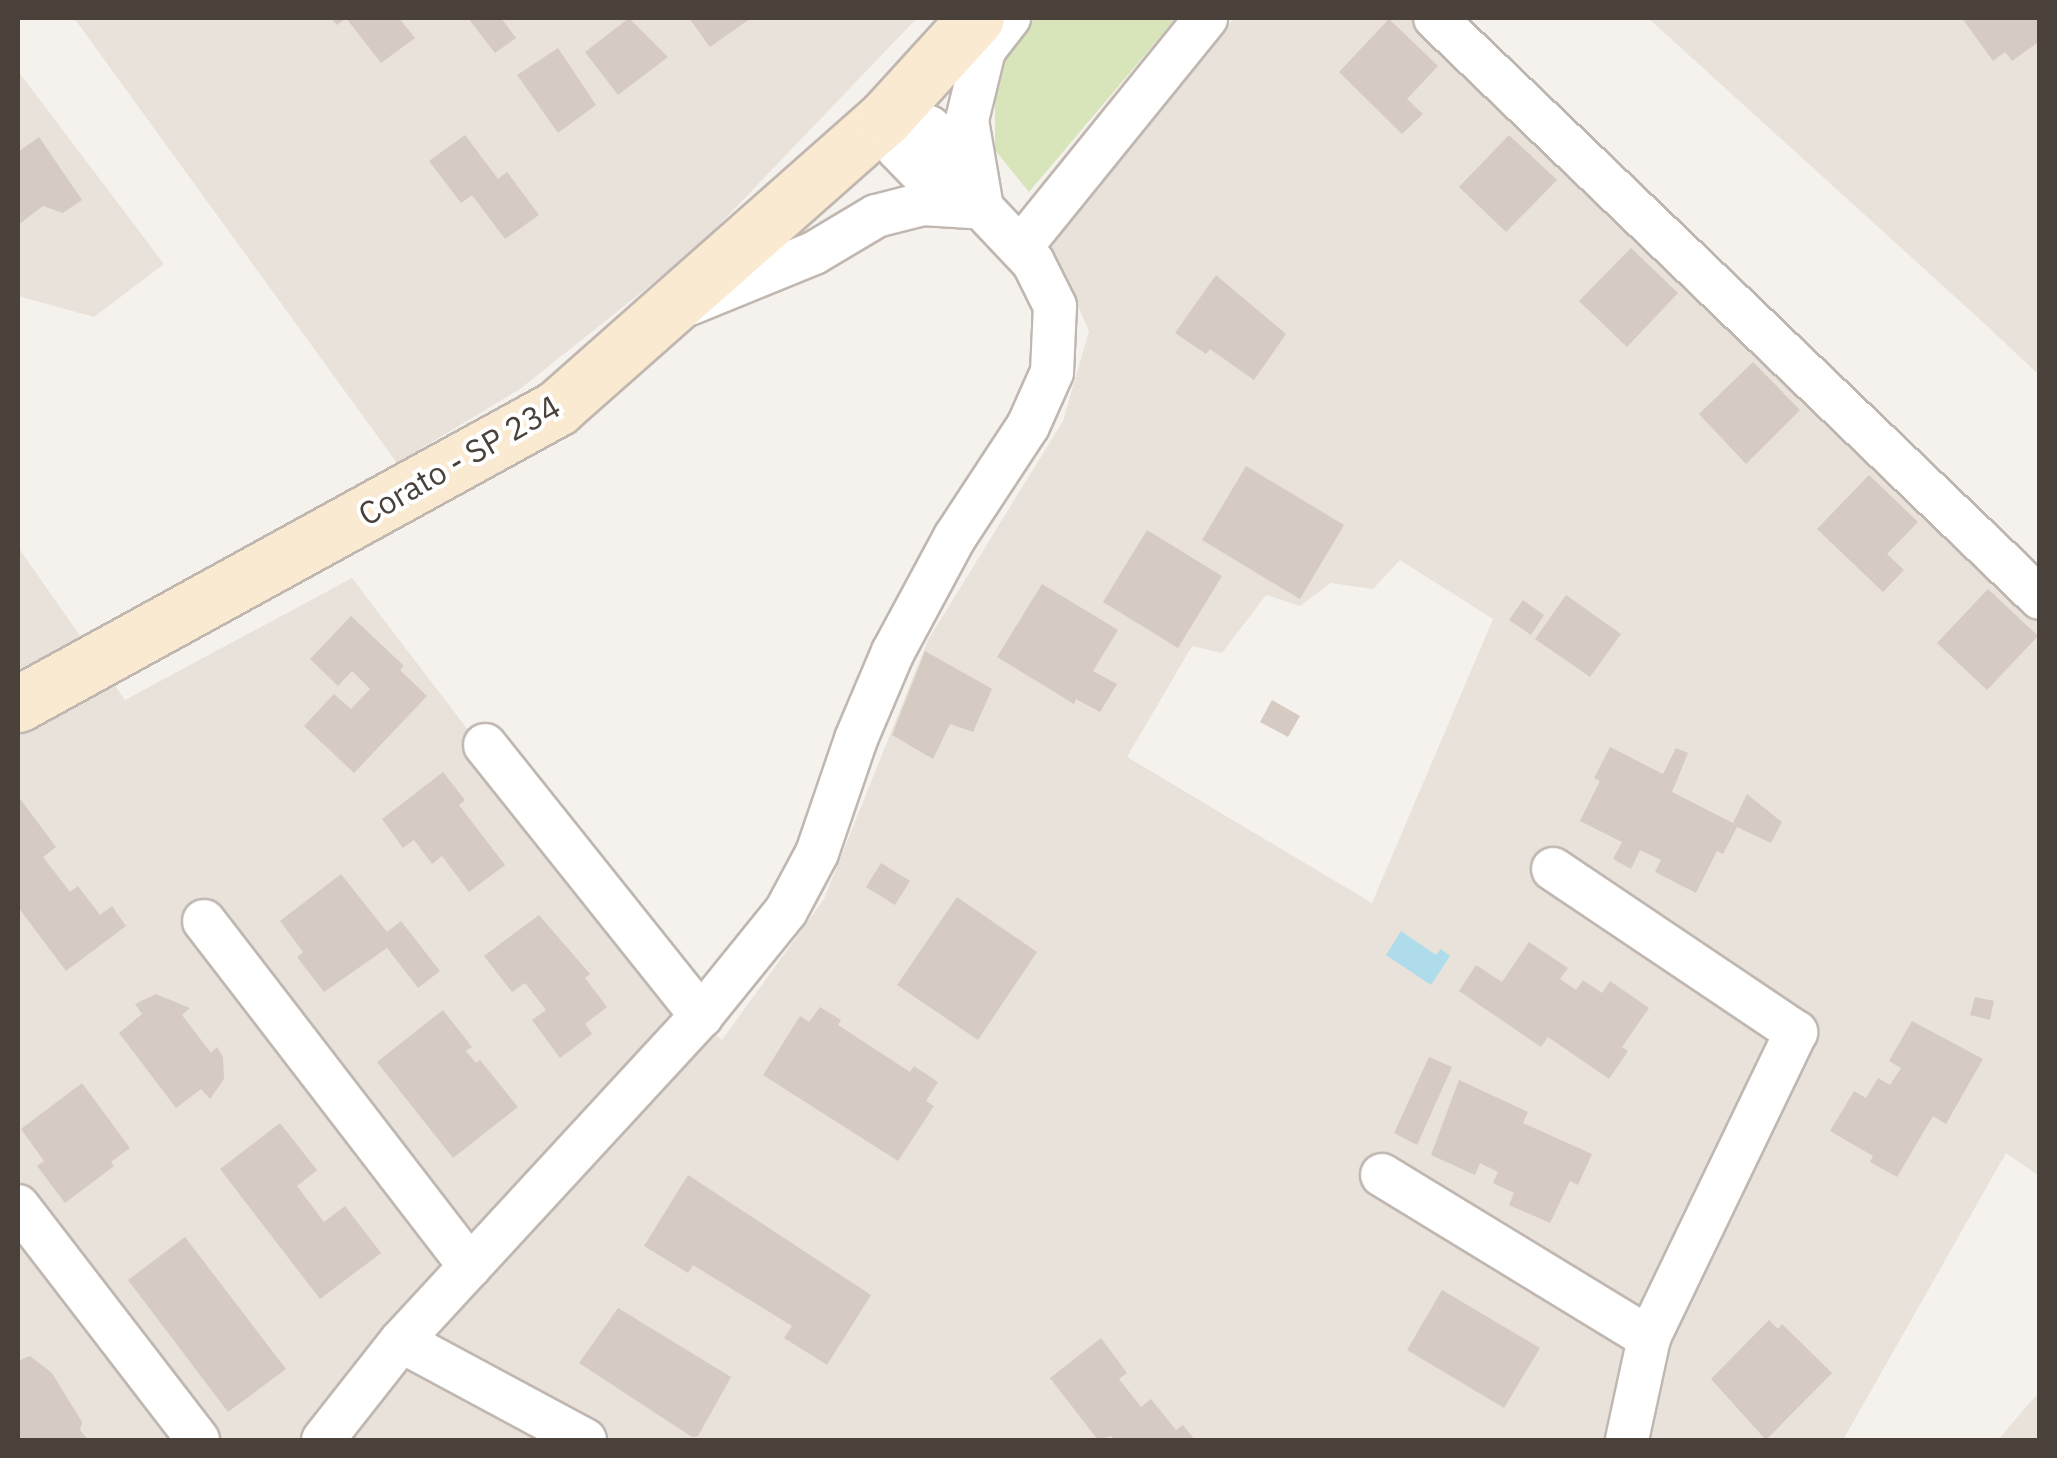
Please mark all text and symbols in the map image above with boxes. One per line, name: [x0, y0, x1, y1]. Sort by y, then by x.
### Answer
street label: Corato - SP 234: [351, 387, 567, 533]

